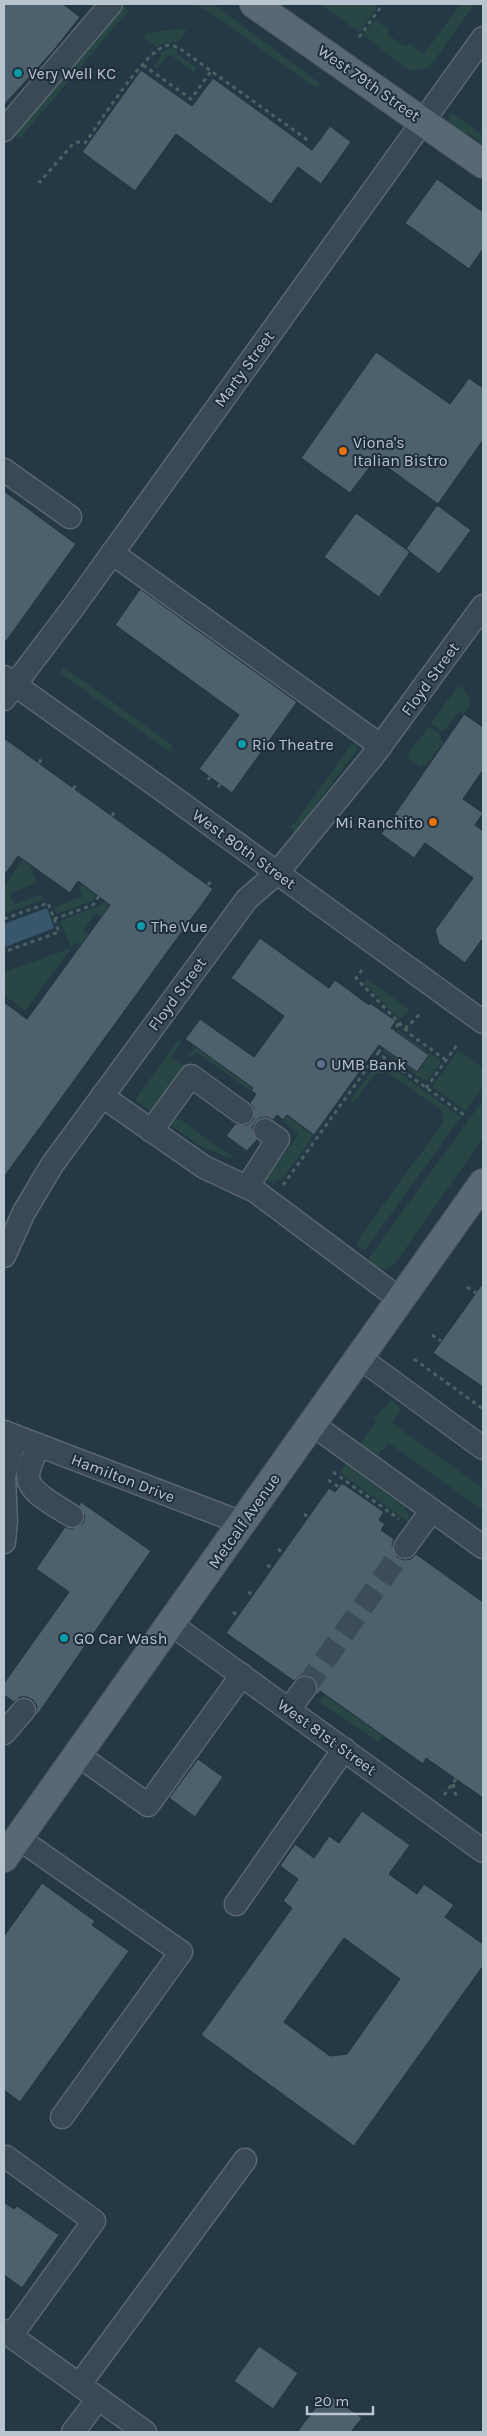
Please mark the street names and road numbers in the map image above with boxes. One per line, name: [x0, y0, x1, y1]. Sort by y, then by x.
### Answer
street label: West 79th Street: [314, 41, 424, 125]
street label: Marty Street: [210, 327, 278, 411]
street label: Floyd Street: [397, 639, 463, 719]
street label: West 80th Street: [189, 805, 299, 893]
street label: Floyd Street: [144, 954, 210, 1034]
street label: Hamilton Drive: [69, 1450, 177, 1506]
street label: Metcalf Avenue: [204, 1470, 284, 1572]
street label: West 81st Street: [274, 1695, 380, 1779]

